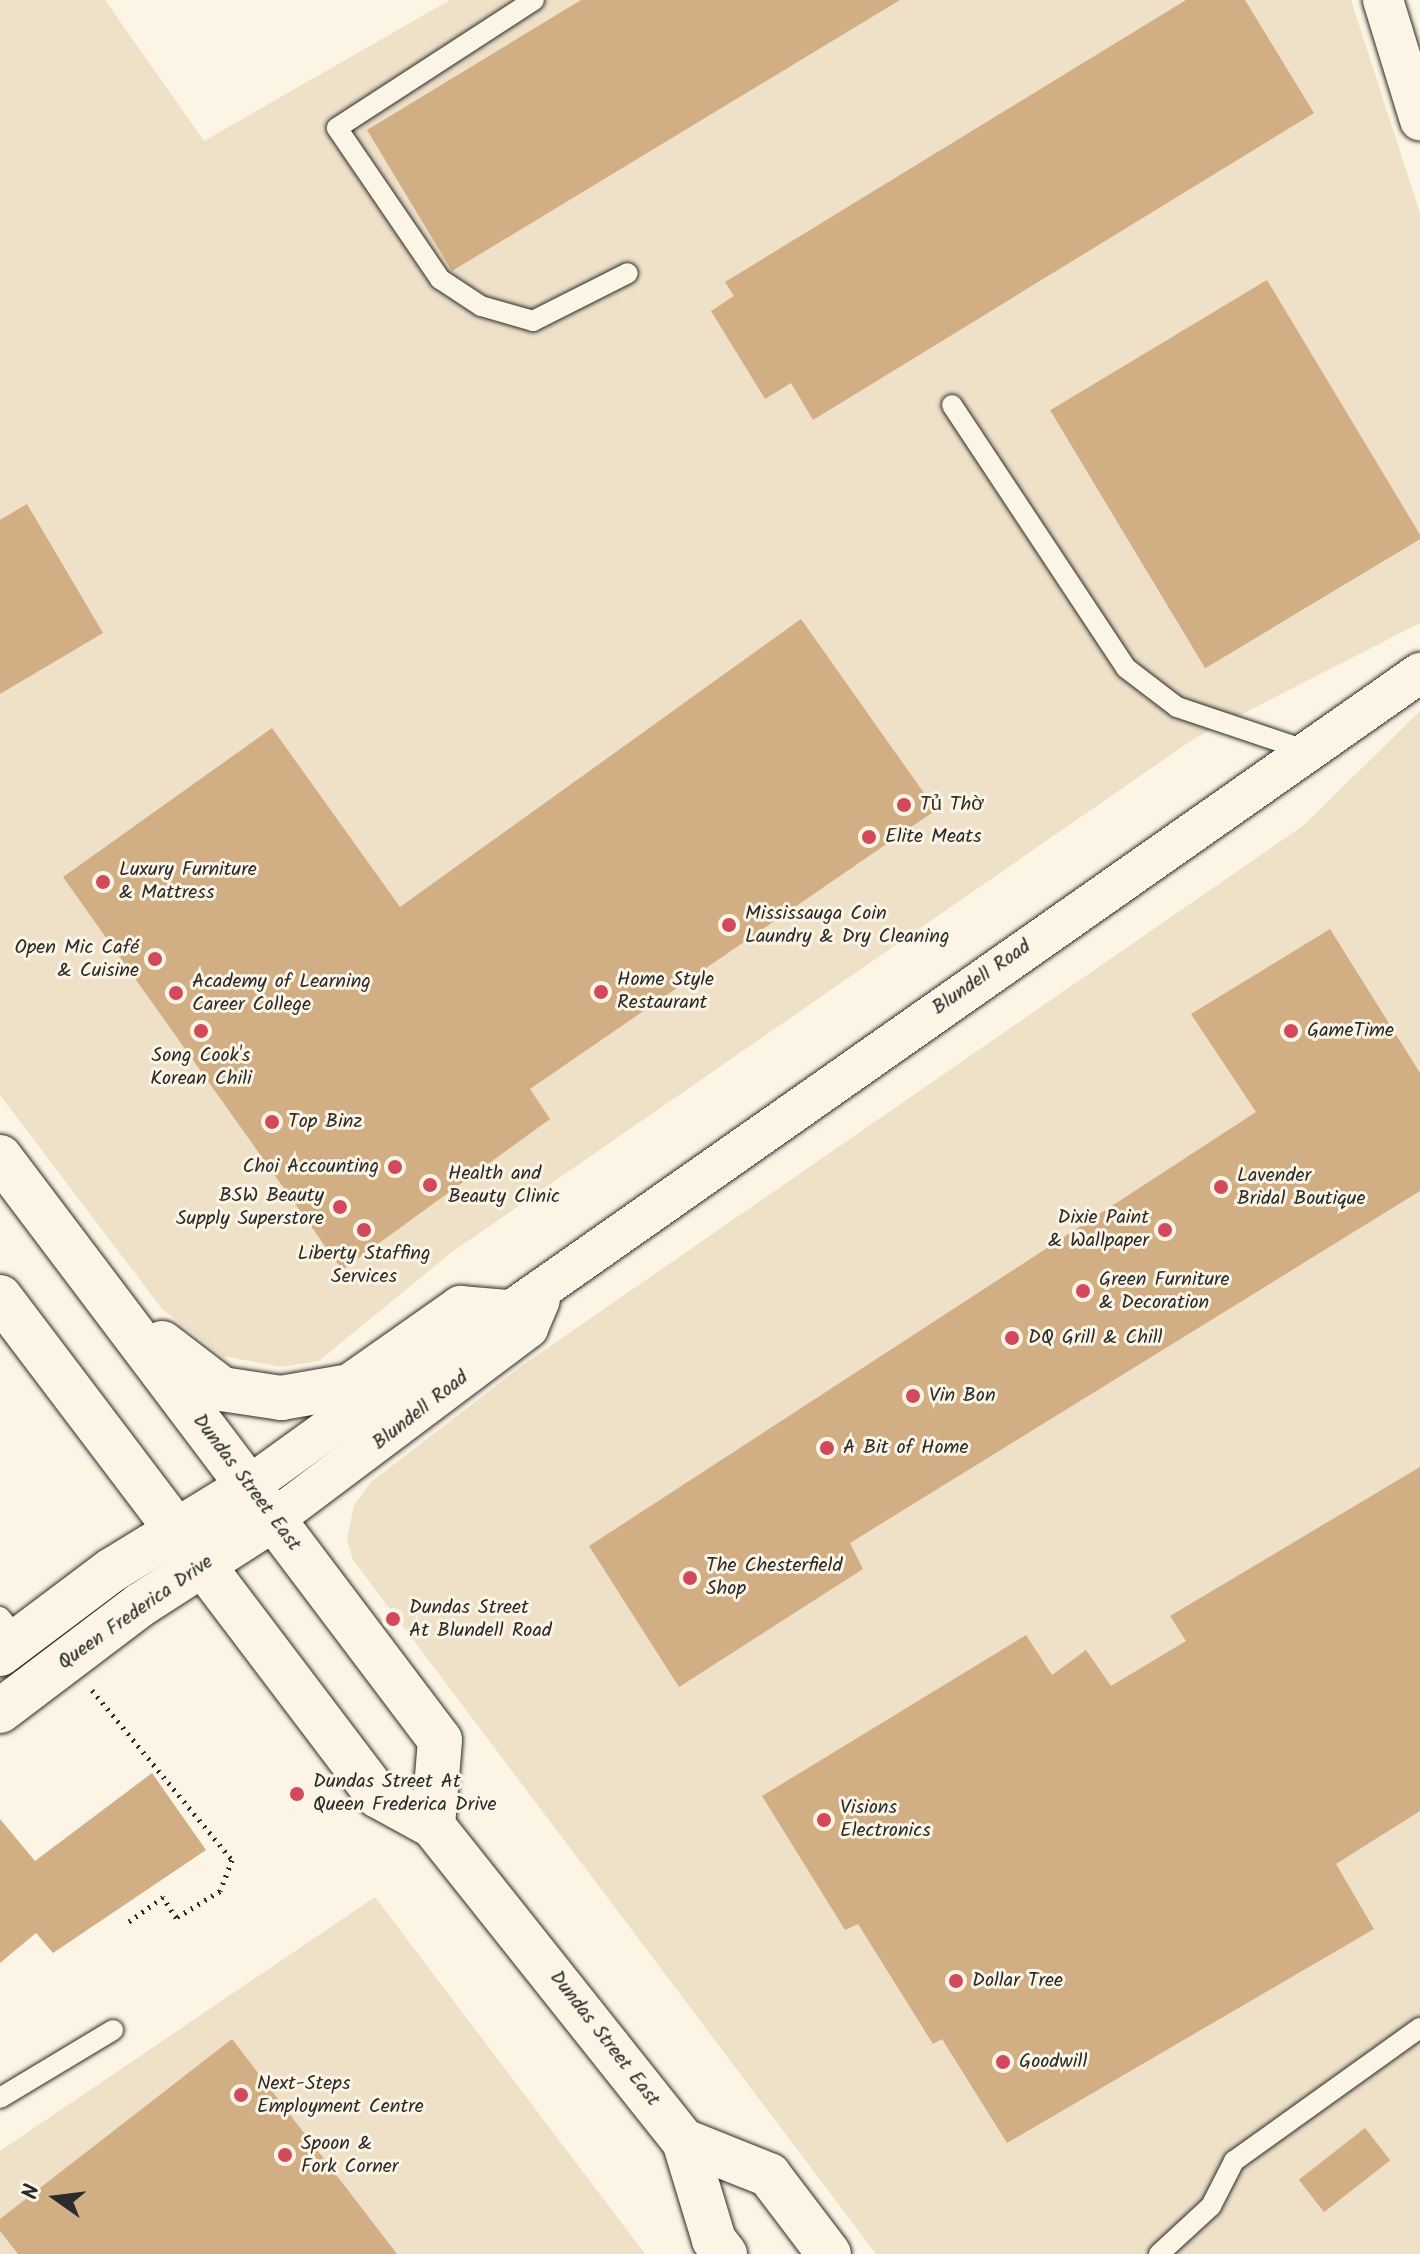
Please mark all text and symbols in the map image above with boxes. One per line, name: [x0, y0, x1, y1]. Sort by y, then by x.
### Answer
place label: Tủ Thờ: [920, 793, 984, 817]
marker: Tủ Thờ: [895, 796, 913, 814]
place label: Elite Meats: [885, 825, 982, 849]
marker: Elite Meats: [860, 828, 878, 846]
place label: Luxury Furniture & Mattress: [119, 858, 257, 905]
marker: Luxury Furniture & Mattress: [94, 873, 112, 891]
place label: Mississauga Coin Laundry & Dry Cleaning: [745, 902, 949, 949]
marker: Mississauga Coin Laundry & Dry Cleaning: [720, 916, 738, 934]
street label: Blundell Road: [928, 935, 1036, 1021]
place label: Open Mic Café & Cuisine: [14, 936, 139, 983]
marker: Open Mic Café & Cuisine: [146, 950, 164, 968]
place label: Home Style Restaurant: [617, 968, 714, 1015]
place label: Academy of Learning Career College: [192, 970, 371, 1017]
marker: Home Style Restaurant: [592, 983, 610, 1001]
marker: Academy of Learning Career College: [167, 984, 185, 1002]
place label: GameTime: [1307, 1019, 1394, 1043]
marker: Song Cook's Korean Chili: [192, 1022, 210, 1040]
marker: GameTime: [1282, 1022, 1300, 1040]
place label: Song Cook's Korean Chili: [150, 1044, 252, 1091]
place label: Top Binz: [288, 1110, 362, 1134]
marker: Top Binz: [263, 1113, 281, 1131]
place label: Choi Accounting: [243, 1155, 379, 1179]
marker: Choi Accounting: [386, 1158, 404, 1176]
place label: Health and Beauty Clinic: [448, 1162, 560, 1209]
place label: Lavender Bridal Boutique: [1237, 1164, 1365, 1211]
marker: Health and Beauty Clinic: [419, 1174, 441, 1196]
marker: Lavender Bridal Boutique: [1212, 1178, 1230, 1196]
place label: BSW Beauty Supply Superstore: [176, 1184, 324, 1231]
marker: BSW Beauty Supply Superstore: [331, 1198, 349, 1216]
place label: Dixie Paint & Wallpaper: [1048, 1206, 1149, 1253]
marker: Liberty Staffing Services: [355, 1221, 373, 1239]
marker: Dixie Paint & Wallpaper: [1156, 1221, 1174, 1239]
place label: Liberty Staffing Services: [298, 1242, 430, 1289]
place label: Green Furniture & Decoration: [1099, 1268, 1230, 1315]
marker: Green Furniture & Decoration: [1074, 1282, 1092, 1300]
place label: DQ Grill & Chill: [1028, 1326, 1163, 1350]
marker: DQ Grill & Chill: [1003, 1329, 1021, 1347]
street label: Blundell Road: [368, 1366, 474, 1456]
place label: Vin Bon: [929, 1384, 996, 1408]
marker: Vin Bon: [904, 1387, 922, 1405]
street label: Dundas Street East: [187, 1410, 305, 1556]
place label: A Bit of Home: [843, 1436, 968, 1460]
marker: A Bit of Home: [818, 1439, 836, 1457]
street label: Queen Frederica Drive: [54, 1551, 218, 1675]
place label: The Chesterfield Shop: [706, 1554, 842, 1601]
marker: The Chesterfield Shop: [681, 1569, 699, 1587]
place label: Dundas Street At Blundell Road: [409, 1596, 552, 1643]
marker: Dundas Street At Blundell Road: [384, 1610, 402, 1628]
place label: Dundas Street At Queen Frederica Drive: [313, 1770, 497, 1817]
marker: Dundas Street At Queen Frederica Drive: [288, 1785, 306, 1803]
place label: Visions Electronics: [840, 1796, 931, 1843]
marker: Visions Electronics: [815, 1811, 833, 1829]
street label: Dundas Street East: [544, 1967, 664, 2111]
place label: Dollar Tree: [972, 1969, 1063, 1993]
marker: Dollar Tree: [947, 1972, 965, 1990]
place label: Goodwill: [1019, 2050, 1087, 2074]
marker: Goodwill: [994, 2053, 1012, 2071]
place label: Next-Steps Employment Centre: [257, 2072, 424, 2119]
marker: Next-Steps Employment Centre: [232, 2086, 250, 2104]
place label: Spoon & Fork Corner: [301, 2132, 398, 2179]
marker: Spoon & Fork Corner: [276, 2146, 294, 2164]
north arrow: [16, 2158, 96, 2238]
text: N: [14, 2181, 51, 2203]

